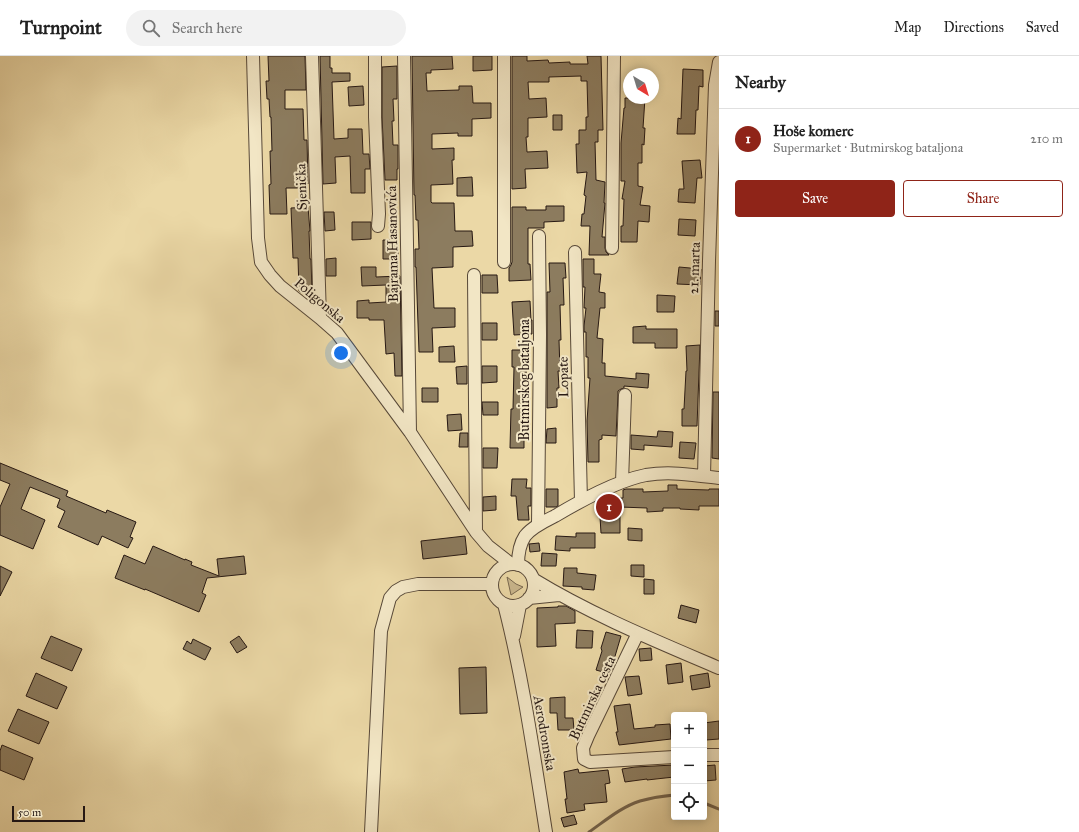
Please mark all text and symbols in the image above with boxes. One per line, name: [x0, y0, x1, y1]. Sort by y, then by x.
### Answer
search box: [126, 10, 406, 46]
text: Turnpoint: [20, 16, 102, 39]
icon: search: [140, 17, 162, 39]
text: Search here: [172, 19, 243, 37]
text: Map: [894, 19, 921, 36]
text: Directions: [943, 19, 1004, 36]
text: Saved: [1026, 19, 1059, 36]
north arrow: [623, 68, 659, 104]
text: Nearby: [735, 72, 786, 93]
text: Hoše komerc: [773, 122, 854, 140]
text: 1: [745, 131, 751, 147]
text: 210 m: [1030, 131, 1063, 147]
text: Supermarket · Butmirskog bataljona: [773, 140, 963, 156]
street label: Sjenička: [292, 163, 311, 211]
button: Save: [735, 180, 895, 217]
button: Share: [903, 180, 1063, 217]
street label: Bajrama Hasanovića: [383, 186, 402, 302]
street label: 21. marta: [685, 242, 704, 294]
street label: Poligonska: [291, 274, 349, 327]
street label: Butmirskog bataljona: [516, 319, 533, 441]
your location: [331, 343, 351, 363]
street label: Lopate: [555, 356, 572, 398]
pin: 1: [596, 492, 622, 522]
street label: Butmirska cesta: [566, 653, 619, 743]
street label: Aerodromska: [529, 693, 559, 772]
map controls: [671, 712, 707, 820]
button: +: [671, 712, 707, 748]
button: −: [671, 748, 707, 784]
button: locate: [671, 784, 707, 820]
scale bar: [12, 804, 85, 823]
text: 50 m: [18, 806, 41, 819]

